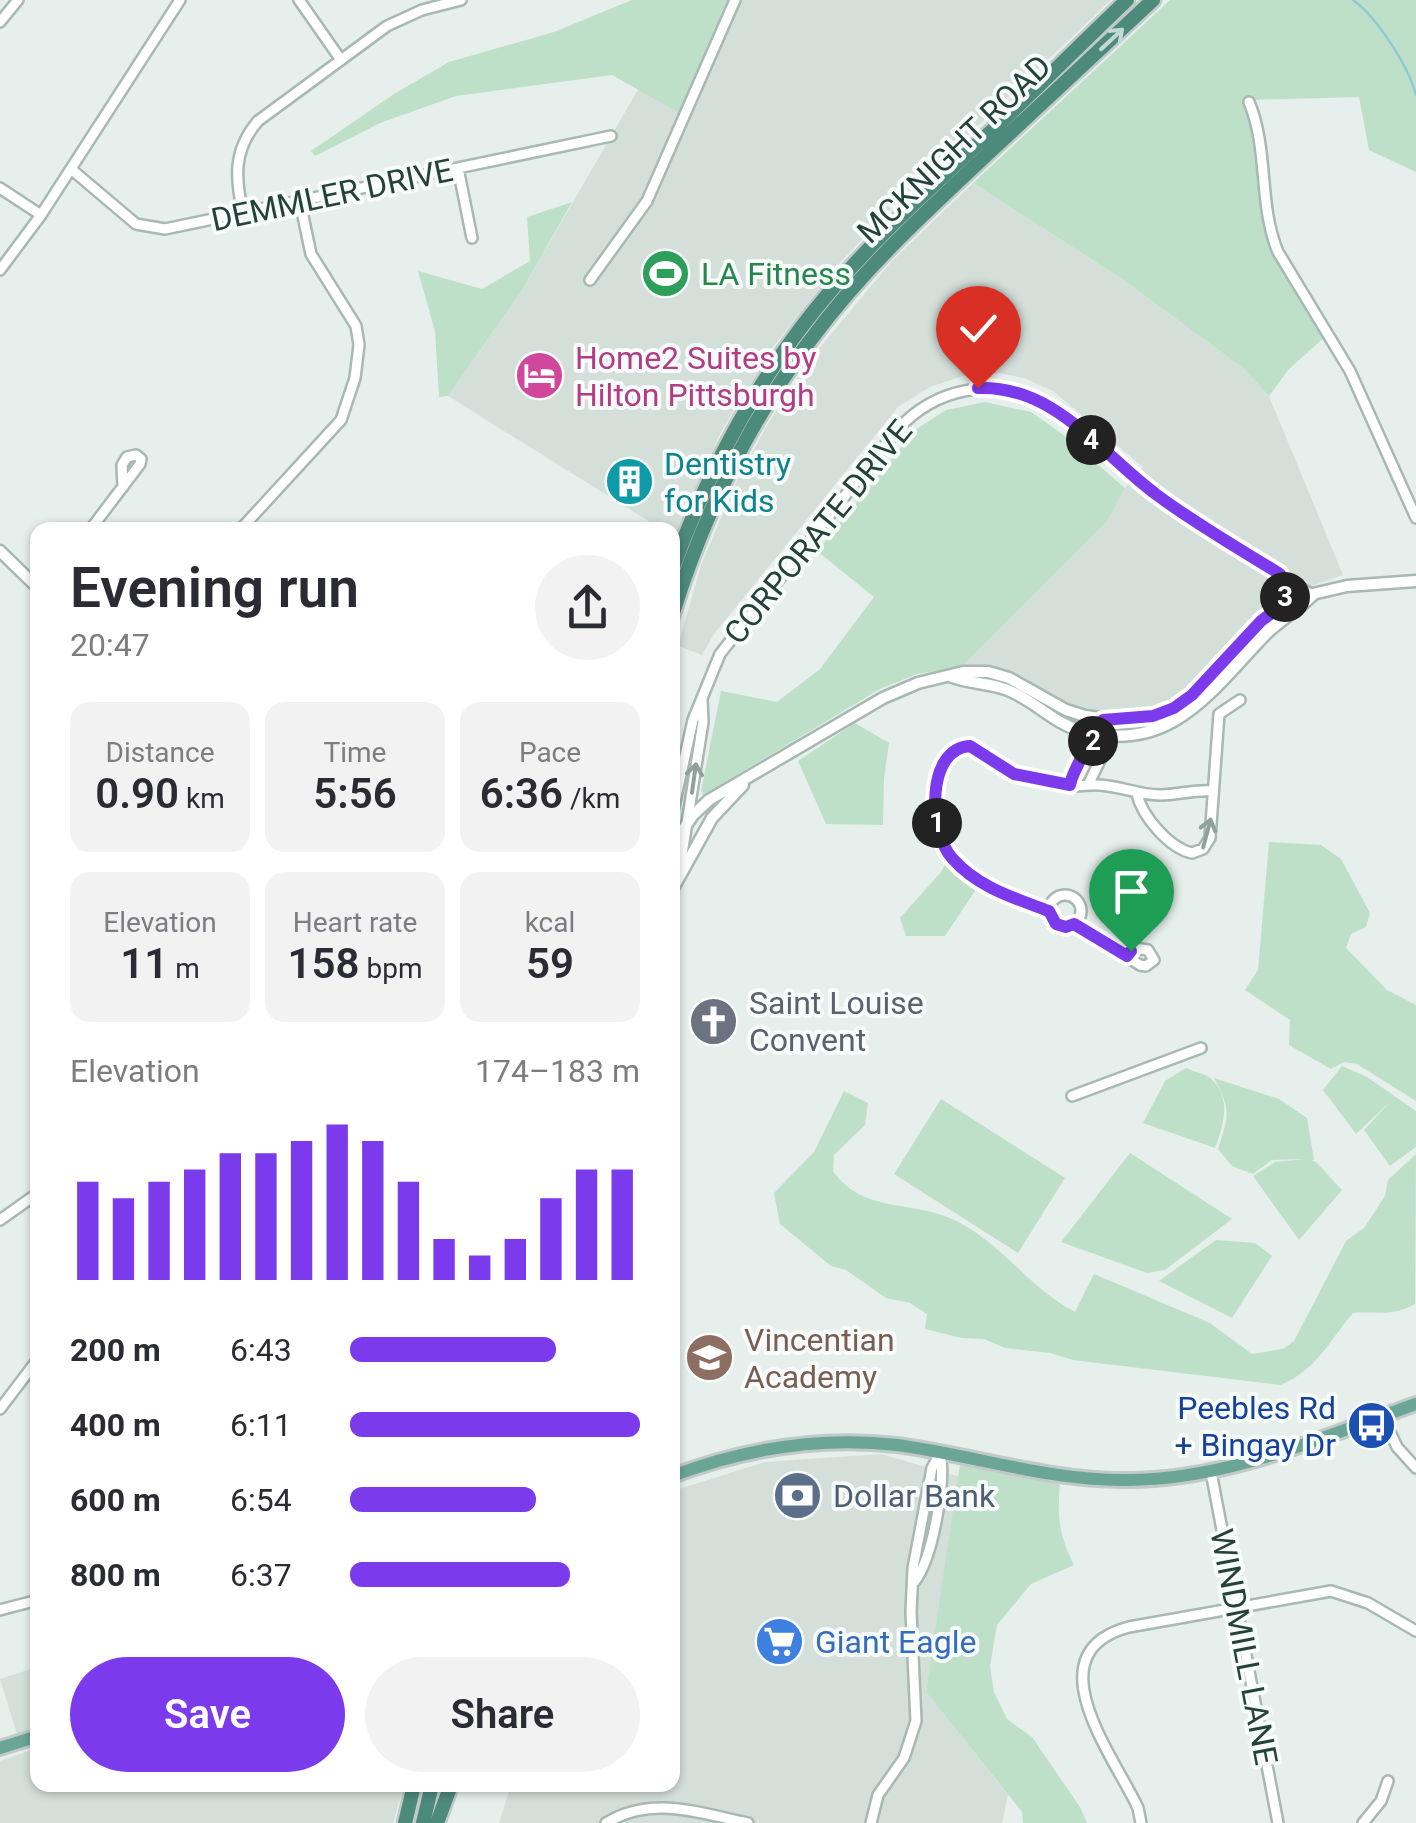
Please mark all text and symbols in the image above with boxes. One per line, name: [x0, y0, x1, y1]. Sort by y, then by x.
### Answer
one-way arrow: [1099, 27, 1123, 51]
street label: MCKNIGHT ROAD: [849, 47, 1059, 251]
street label: DEMMLER DRIVE: [208, 151, 456, 239]
sports icon: LA Fitness: [640, 248, 692, 300]
place label: LA Fitness: [701, 255, 851, 293]
pin: [936, 286, 1021, 389]
icon: check: [951, 301, 1006, 356]
place label: Home2 Suites by Hilton Pittsburgh: [575, 339, 816, 414]
hotel icon: Home2 Suites by Hilton Pittsburgh: [514, 350, 566, 402]
street label: CORPORATE DRIVE: [716, 413, 920, 651]
pin: 4: [1066, 415, 1116, 465]
text: 4: [1083, 423, 1099, 456]
place label: Dentistry for Kids: [664, 445, 791, 520]
building icon: Dentistry for Kids: [603, 456, 655, 508]
button: share: [535, 555, 640, 660]
text: Evening run: [70, 556, 359, 620]
pin: 3: [1260, 572, 1310, 622]
text: 3: [1277, 580, 1293, 613]
text: 20:47: [70, 626, 150, 664]
pin: 2: [1068, 716, 1118, 766]
text: 2: [1085, 724, 1101, 757]
text: Distance: [106, 736, 215, 769]
text: Time: [324, 736, 386, 769]
text: Pace: [519, 736, 581, 769]
one-way arrow: [686, 763, 704, 795]
text: 0.90: [95, 769, 179, 818]
text: 5:56: [313, 769, 397, 818]
text: 6:36: [480, 769, 563, 818]
text: km: [179, 782, 225, 815]
text: /km: [563, 782, 620, 815]
pin: 1: [912, 798, 962, 848]
text: 1: [929, 806, 945, 839]
one-way arrow: [1199, 818, 1217, 850]
pin: [1089, 849, 1174, 952]
icon: arrive: [1104, 864, 1159, 919]
text: Elevation: [103, 906, 217, 939]
text: Heart rate: [293, 906, 417, 939]
text: kcal: [525, 906, 575, 939]
text: 11: [120, 939, 168, 988]
text: 158: [288, 939, 360, 988]
text: 59: [526, 939, 574, 988]
text: m: [168, 952, 200, 985]
text: bpm: [360, 952, 422, 985]
place label: Saint Louise Convent: [749, 984, 924, 1059]
church icon: Saint Louise Convent: [688, 995, 740, 1047]
text: Elevation: [70, 1052, 200, 1090]
text: 174–183 m: [475, 1052, 640, 1090]
place label: Vincentian Academy: [744, 1321, 895, 1396]
text: 200 m: [70, 1331, 161, 1369]
text: 6:43: [230, 1331, 292, 1369]
school or university icon: Vincentian Academy: [683, 1332, 735, 1384]
place label: Peebles Rd + Bingay Dr: [1174, 1389, 1336, 1464]
bus stop icon: Peebles Rd + Bingay Dr: [1345, 1400, 1397, 1452]
text: 400 m: [70, 1406, 161, 1444]
text: 6:11: [230, 1406, 292, 1444]
bank icon: Dollar Bank: [772, 1470, 824, 1522]
place label: Dollar Bank: [833, 1477, 996, 1515]
text: 600 m: [70, 1481, 161, 1519]
text: 6:54: [230, 1481, 292, 1519]
street label: WINDMILL LANE: [1203, 1526, 1285, 1768]
text: 800 m: [70, 1556, 161, 1594]
text: 6:37: [230, 1556, 292, 1594]
supermarket icon: Giant Eagle: [754, 1616, 806, 1668]
place label: Giant Eagle: [815, 1623, 976, 1661]
button: Save: [70, 1657, 345, 1772]
button: Share: [365, 1657, 640, 1772]

